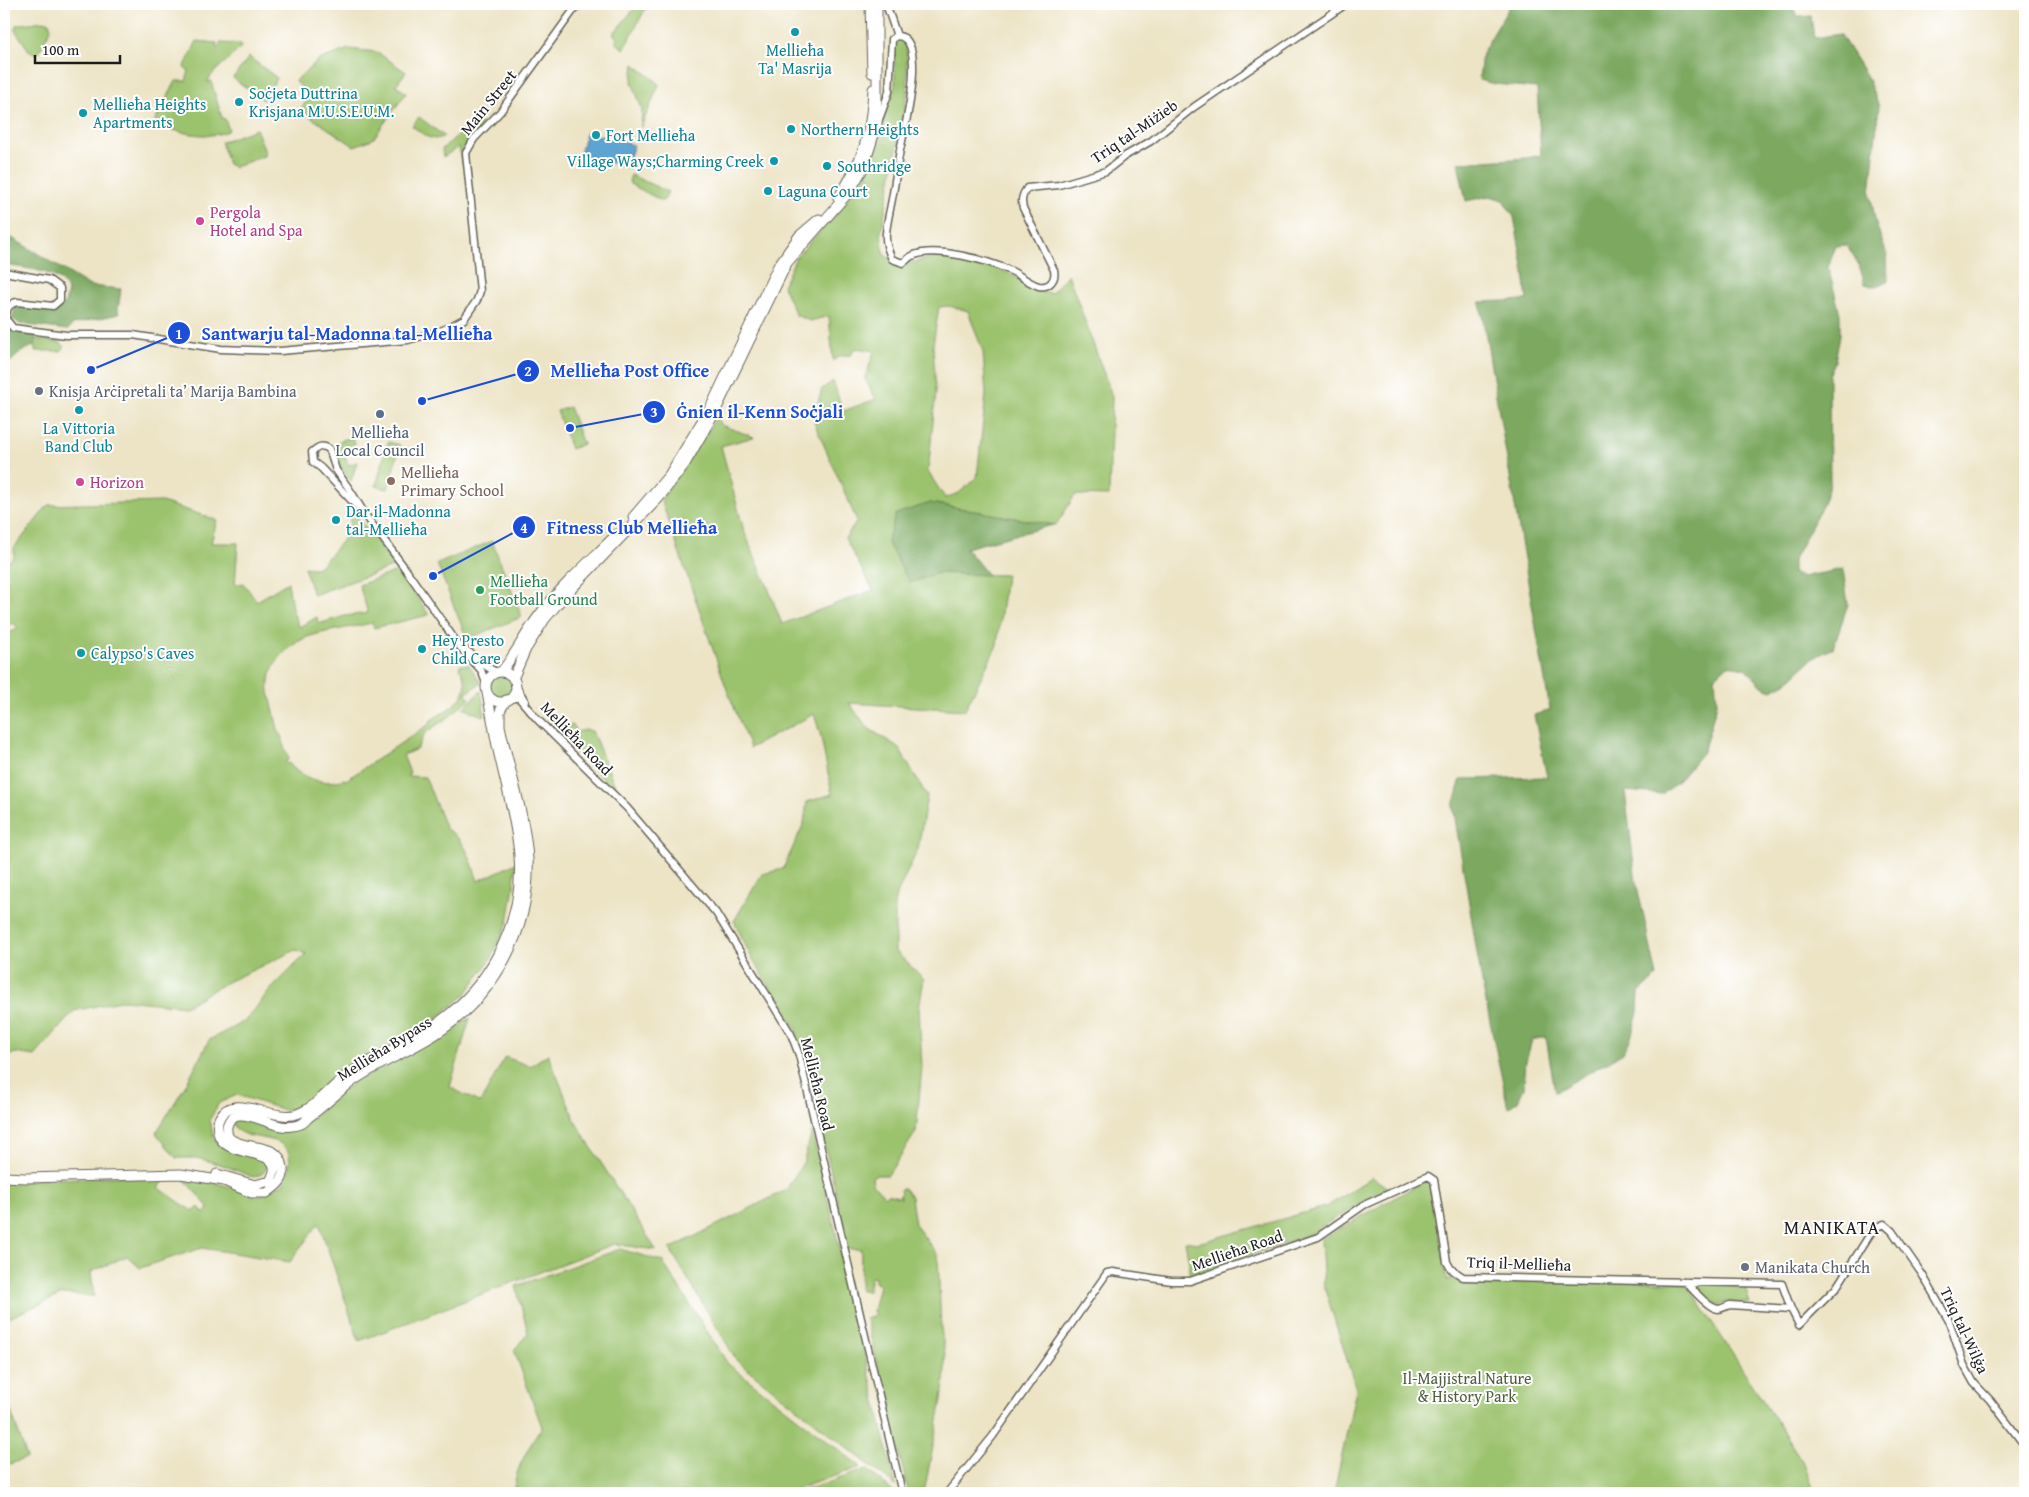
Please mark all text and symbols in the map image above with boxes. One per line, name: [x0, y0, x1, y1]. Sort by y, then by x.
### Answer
marker: Mellieħa Ta' Masrija: [789, 26, 801, 38]
scale bar: [35, 32, 120, 64]
place label: Mellieħa Ta' Masrija: [758, 38, 832, 80]
text: 100 m: [42, 39, 80, 60]
street label: Main Street: [454, 64, 522, 140]
place label: Soċjeta Duttrina Krisjana M.U.S.E.U.M.: [249, 81, 394, 123]
place label: Mellieħa Heights Apartments: [93, 92, 206, 134]
street label: Triq tal-Miżieb: [1086, 93, 1182, 169]
marker: Soċjeta Duttrina Krisjana M.U.S.E.U.M.: [233, 96, 245, 108]
marker: Mellieħa Heights Apartments: [77, 107, 89, 119]
place label: Northern Heights: [801, 117, 919, 141]
place label: Fort Mellieħa: [606, 123, 696, 147]
marker: Northern Heights: [785, 123, 797, 135]
marker: Fort Mellieħa: [590, 129, 602, 141]
place label: Village Ways;Charming Creek: [567, 149, 765, 173]
place label: Southridge: [837, 154, 911, 178]
marker: Village Ways;Charming Creek: [768, 155, 780, 167]
marker: Southridge: [821, 160, 833, 172]
place label: Laguna Court: [778, 179, 868, 203]
marker: Laguna Court: [762, 185, 774, 197]
place label: Pergola Hotel and Spa: [210, 200, 303, 242]
marker: Pergola Hotel and Spa: [194, 215, 206, 227]
callout: Santwarju tal-Madonna tal-Mellieħa: [166, 317, 502, 350]
text: Santwarju tal-Madonna tal-Mellieħa: [201, 320, 493, 347]
text: 1: [175, 323, 183, 344]
callout: Mellieħa Post Office: [515, 355, 719, 388]
text: Mellieħa Post Office: [551, 357, 710, 384]
text: 2: [524, 360, 532, 381]
place label: Knisja Arċipretali ta’ Marija Bambina: [49, 379, 297, 403]
marker: Knisja Arċipretali ta’ Marija Bambina: [33, 385, 45, 397]
callout: Ġnien il-Kenn Soċjali: [642, 396, 854, 429]
text: Ġnien il-Kenn Soċjali: [677, 398, 844, 425]
text: 3: [650, 401, 658, 422]
marker: La Vittoria Band Club: [73, 404, 85, 416]
marker: Mellieħa Local Council: [374, 408, 386, 420]
place label: La Vittoria Band Club: [43, 416, 115, 458]
place label: Mellieħa Local Council: [335, 420, 425, 462]
place label: Mellieħa Primary School: [401, 460, 504, 502]
place label: Horizon: [90, 470, 144, 494]
marker: Mellieħa Primary School: [385, 475, 397, 487]
marker: Horizon: [74, 476, 86, 488]
place label: Dar il-Madonna tal-Mellieħa: [346, 499, 451, 541]
callout: Fitness Club Mellieħa: [512, 511, 727, 544]
marker: Dar il-Madonna tal-Mellieħa: [330, 514, 342, 526]
text: Fitness Club Mellieħa: [547, 514, 718, 541]
text: 4: [520, 517, 528, 538]
place label: Mellieħa Football Ground: [490, 569, 598, 611]
marker: Mellieħa Football Ground: [474, 584, 486, 596]
place label: Hey Presto Child Care: [432, 628, 504, 670]
place label: Calypso's Caves: [91, 641, 194, 665]
marker: Hey Presto Child Care: [416, 643, 428, 655]
marker: Calypso's Caves: [75, 647, 87, 659]
street label: Mellieħa Road: [535, 695, 619, 781]
street label: Mellieħa Bypass: [332, 1009, 436, 1087]
street label: Mellieħa Road: [795, 1035, 841, 1134]
district label: MANIKATA: [1784, 1213, 1880, 1241]
street label: Mellieħa Road: [1188, 1223, 1286, 1277]
street label: Triq il-Mellieħa: [1466, 1249, 1572, 1277]
place label: Manikata Church: [1755, 1255, 1870, 1279]
marker: Manikata Church: [1739, 1261, 1751, 1273]
street label: Triq tal-Wilġa: [1934, 1283, 1996, 1378]
park label: Il-Majjistral Nature & History Park: [1403, 1366, 1531, 1408]

